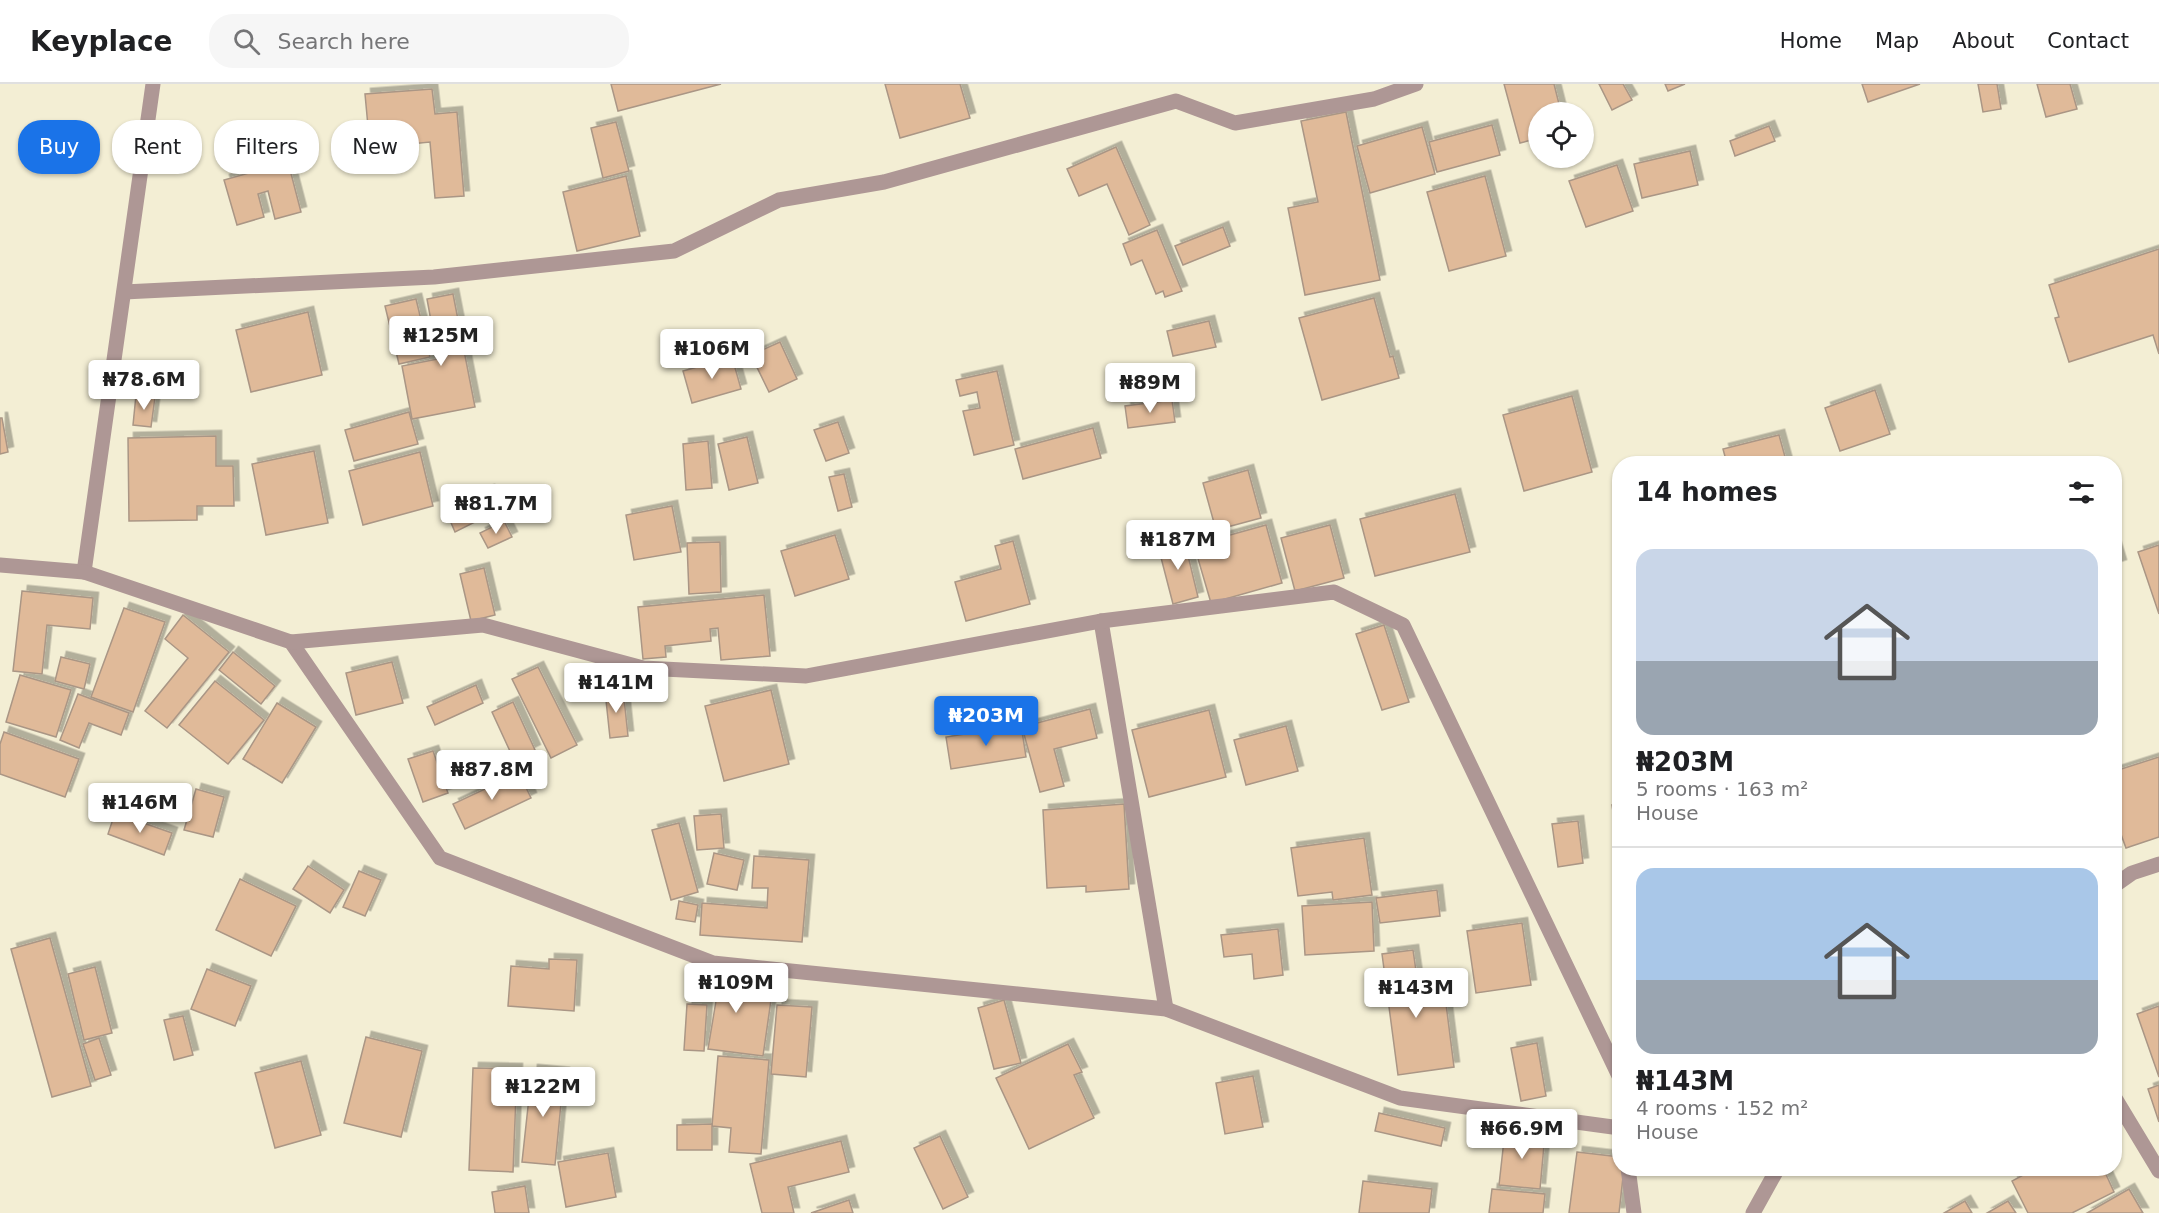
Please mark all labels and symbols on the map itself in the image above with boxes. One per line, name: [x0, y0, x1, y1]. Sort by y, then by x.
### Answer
pin: ₦125M: [399, 316, 483, 367]
pin: ₦106M: [670, 329, 754, 380]
pin: ₦78.6M: [95, 360, 193, 411]
pin: ₦89M: [1114, 363, 1186, 414]
pin: ₦81.7M: [447, 484, 545, 535]
pin: ₦187M: [1136, 520, 1220, 571]
pin: ₦141M: [574, 663, 658, 714]
pin: ₦203M: [944, 696, 1028, 747]
pin: ₦87.8M: [443, 750, 541, 801]
pin: ₦146M: [98, 783, 182, 834]
pin: ₦109M: [694, 963, 778, 1014]
pin: ₦143M: [1374, 968, 1458, 1019]
pin: ₦122M: [501, 1067, 585, 1118]
pin: ₦66.9M: [1473, 1109, 1571, 1160]

